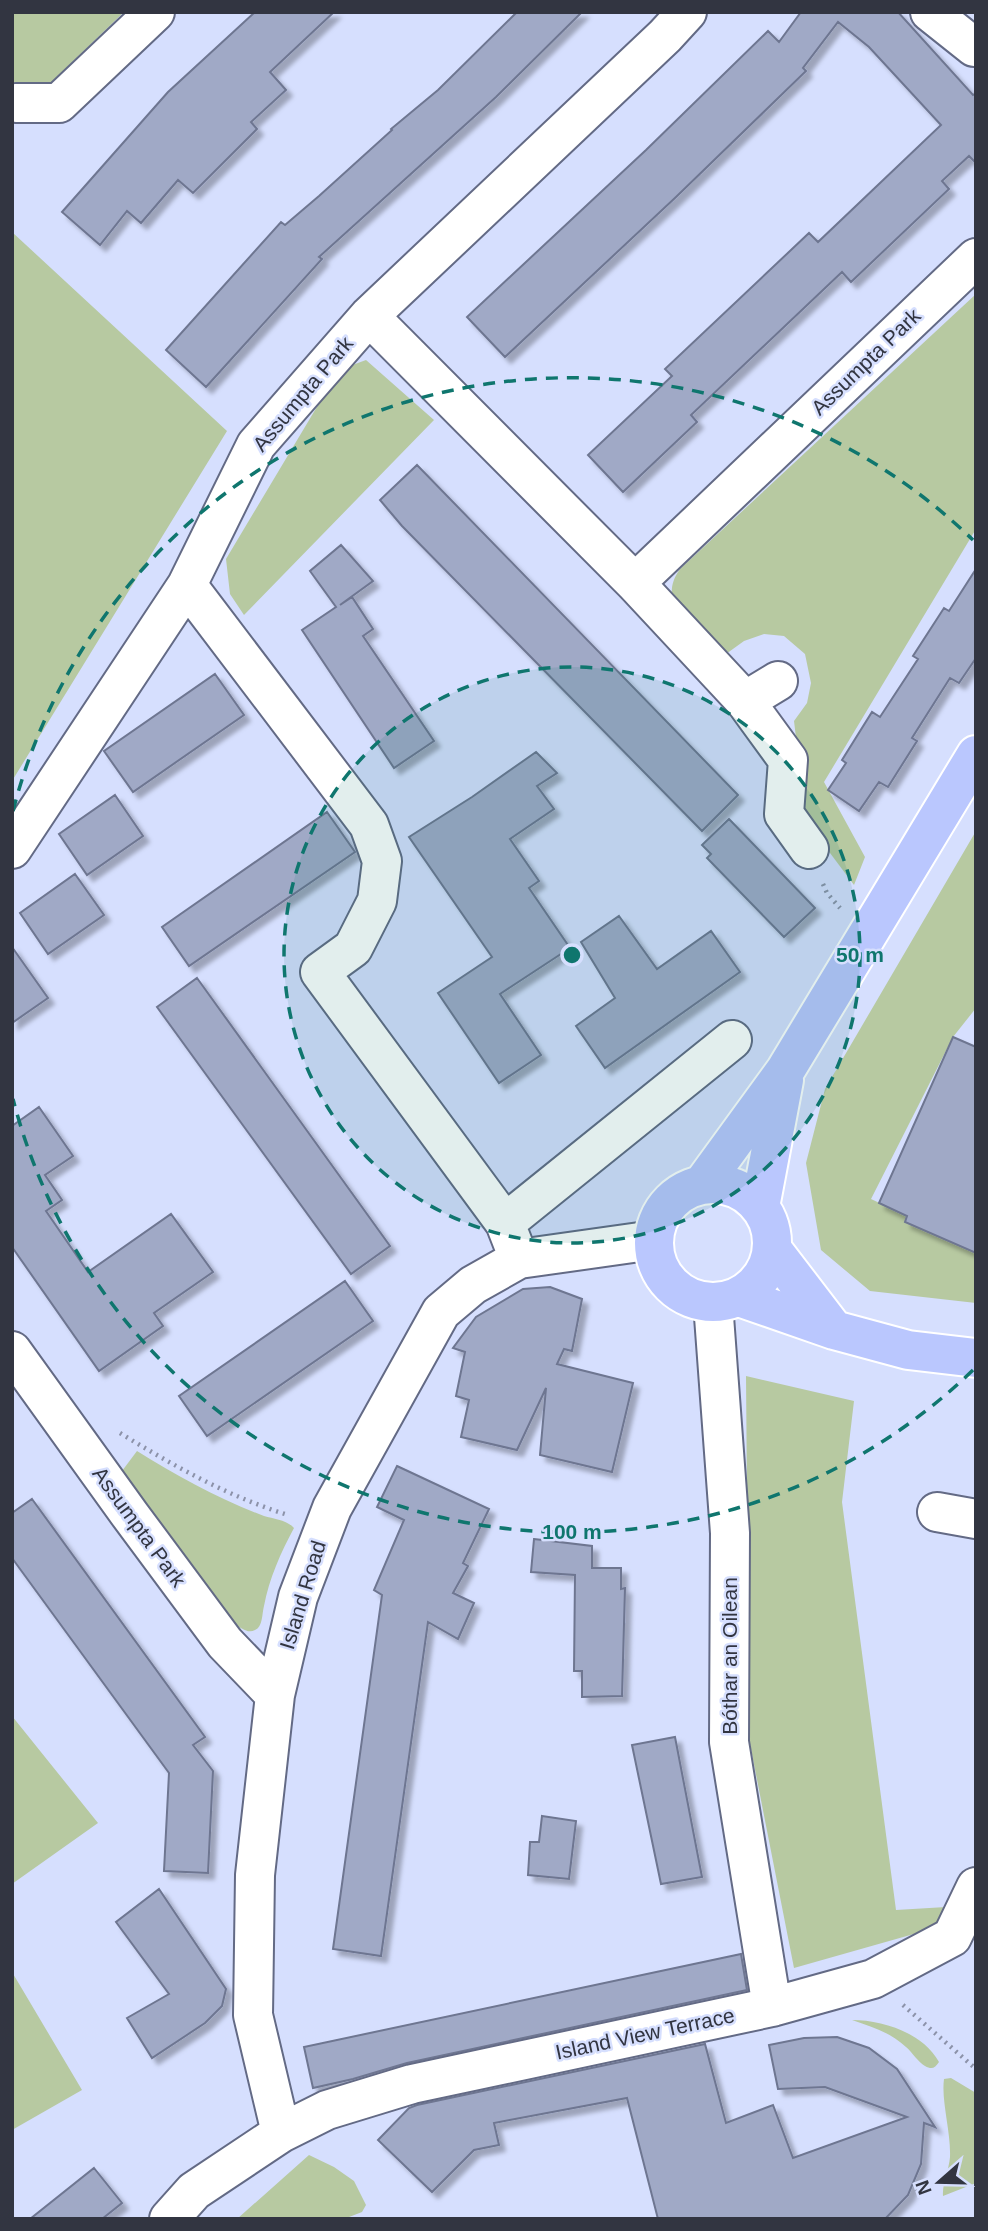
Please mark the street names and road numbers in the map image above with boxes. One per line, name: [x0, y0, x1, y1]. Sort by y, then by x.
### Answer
street label: Assumpta Park: [806, 304, 925, 419]
street label: Assumpta Park: [248, 331, 358, 456]
street label: Assumpta Park: [88, 1462, 191, 1591]
street label: Island Road: [275, 1538, 330, 1652]
street label: Bóthar an Oilean: [718, 1577, 741, 1735]
street label: Island View Terrace: [553, 2003, 737, 2064]

